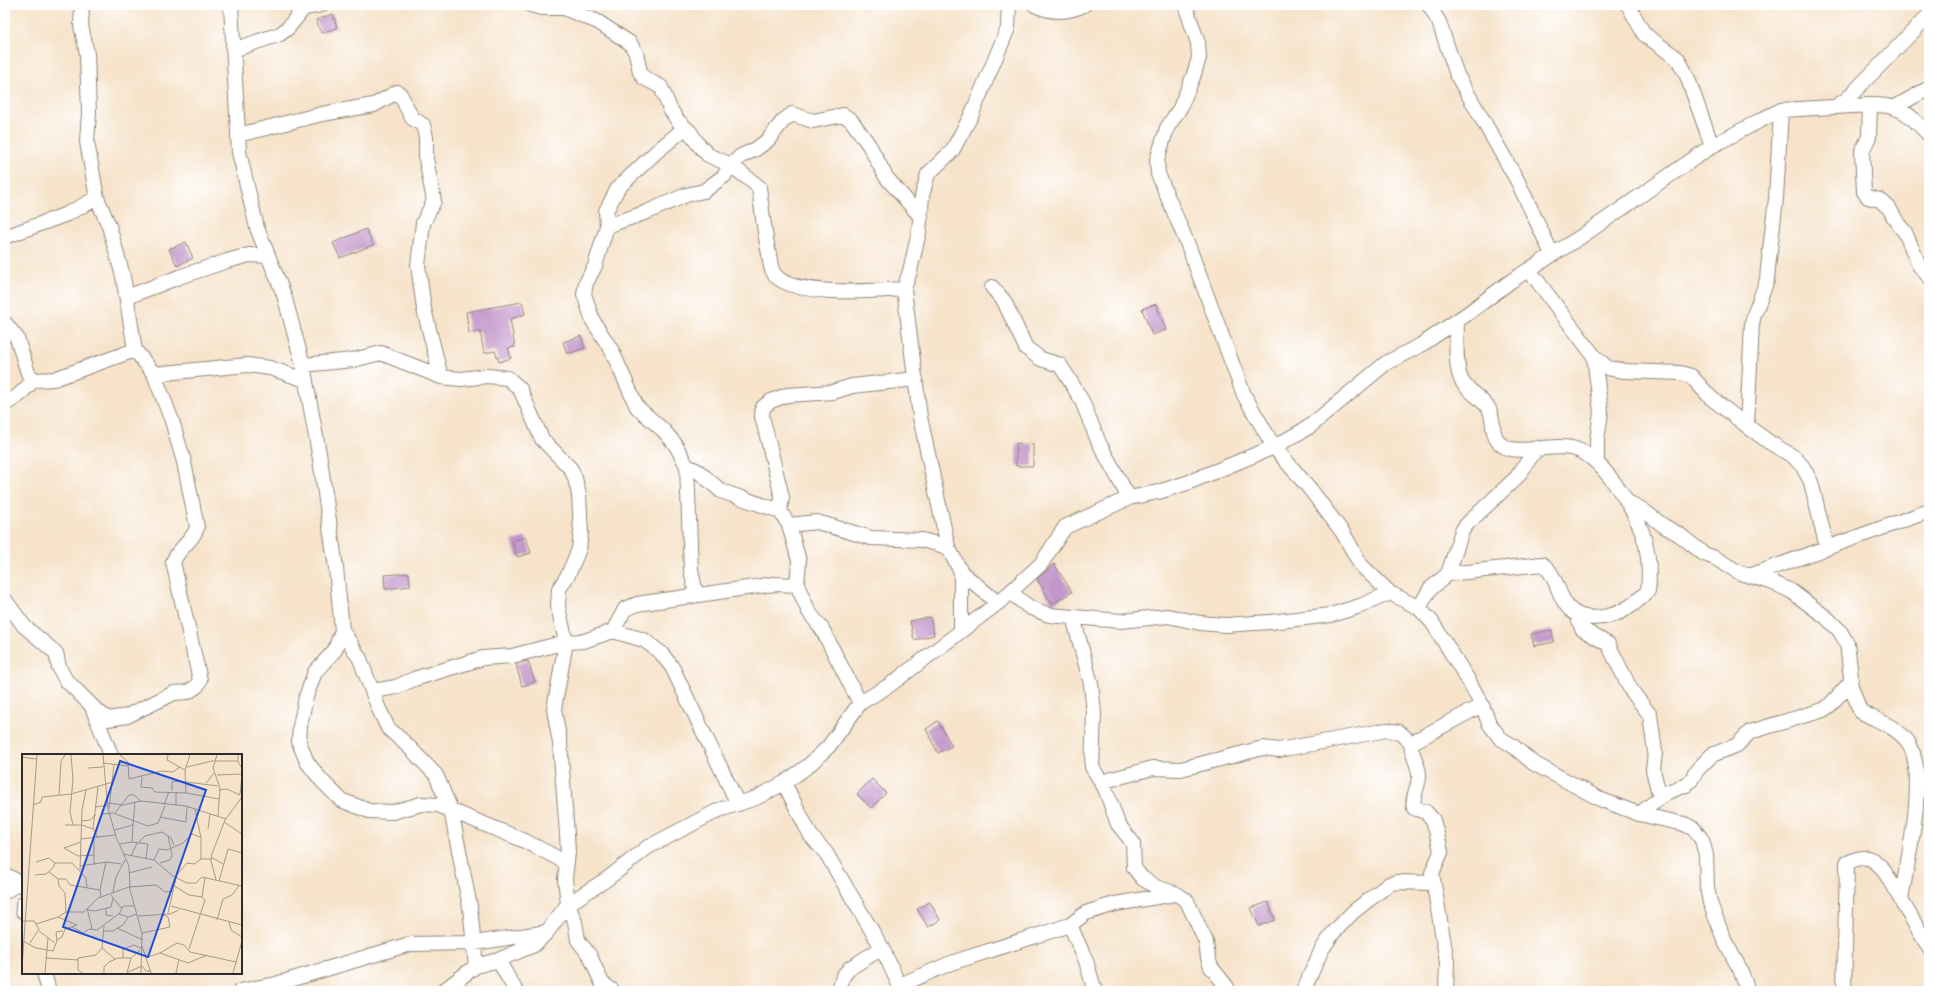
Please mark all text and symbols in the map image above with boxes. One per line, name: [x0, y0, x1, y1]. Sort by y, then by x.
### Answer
inset map: [22, 754, 242, 974]

